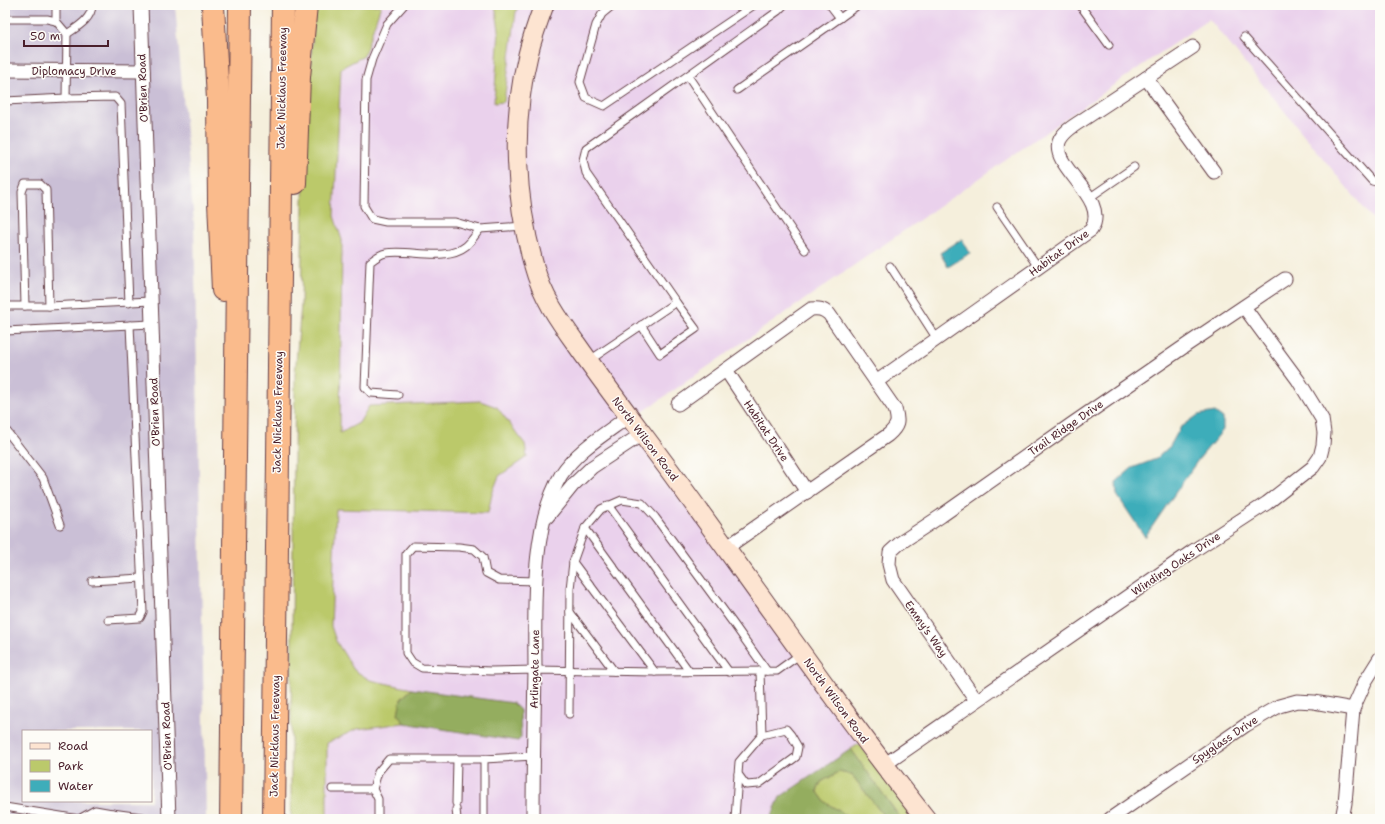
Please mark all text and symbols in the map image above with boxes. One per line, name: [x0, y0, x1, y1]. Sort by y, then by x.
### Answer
scale bar: [24, 22, 108, 48]
street label: Jack Nicklaus Freeway: [273, 27, 291, 149]
text: 50 m: [30, 28, 60, 44]
street label: O'Brien Road: [134, 53, 152, 123]
street label: Diplomacy Drive: [32, 64, 116, 79]
street label: Habitat Drive: [1026, 226, 1092, 280]
street label: Jack Nicklaus Freeway: [269, 351, 287, 473]
street label: O'Brien Road: [146, 377, 164, 447]
street label: North Wilson Road: [608, 394, 682, 484]
street label: Habitat Drive: [740, 397, 792, 465]
street label: Trail Ridge Drive: [1026, 397, 1106, 459]
street label: Winding Oaks Drive: [1129, 529, 1223, 599]
street label: Emmy's Way: [901, 598, 951, 660]
street label: Arlingate Lane: [527, 629, 543, 709]
street label: North Wilson Road: [800, 655, 872, 747]
street label: Jack Nicklaus Freeway: [266, 675, 284, 797]
street label: O'Brien Road: [158, 701, 176, 771]
street label: Spyglass Drive: [1189, 712, 1261, 768]
legend: [22, 730, 152, 802]
text: Road: [58, 738, 89, 754]
text: Park: [58, 758, 84, 774]
text: Water: [58, 778, 94, 794]

